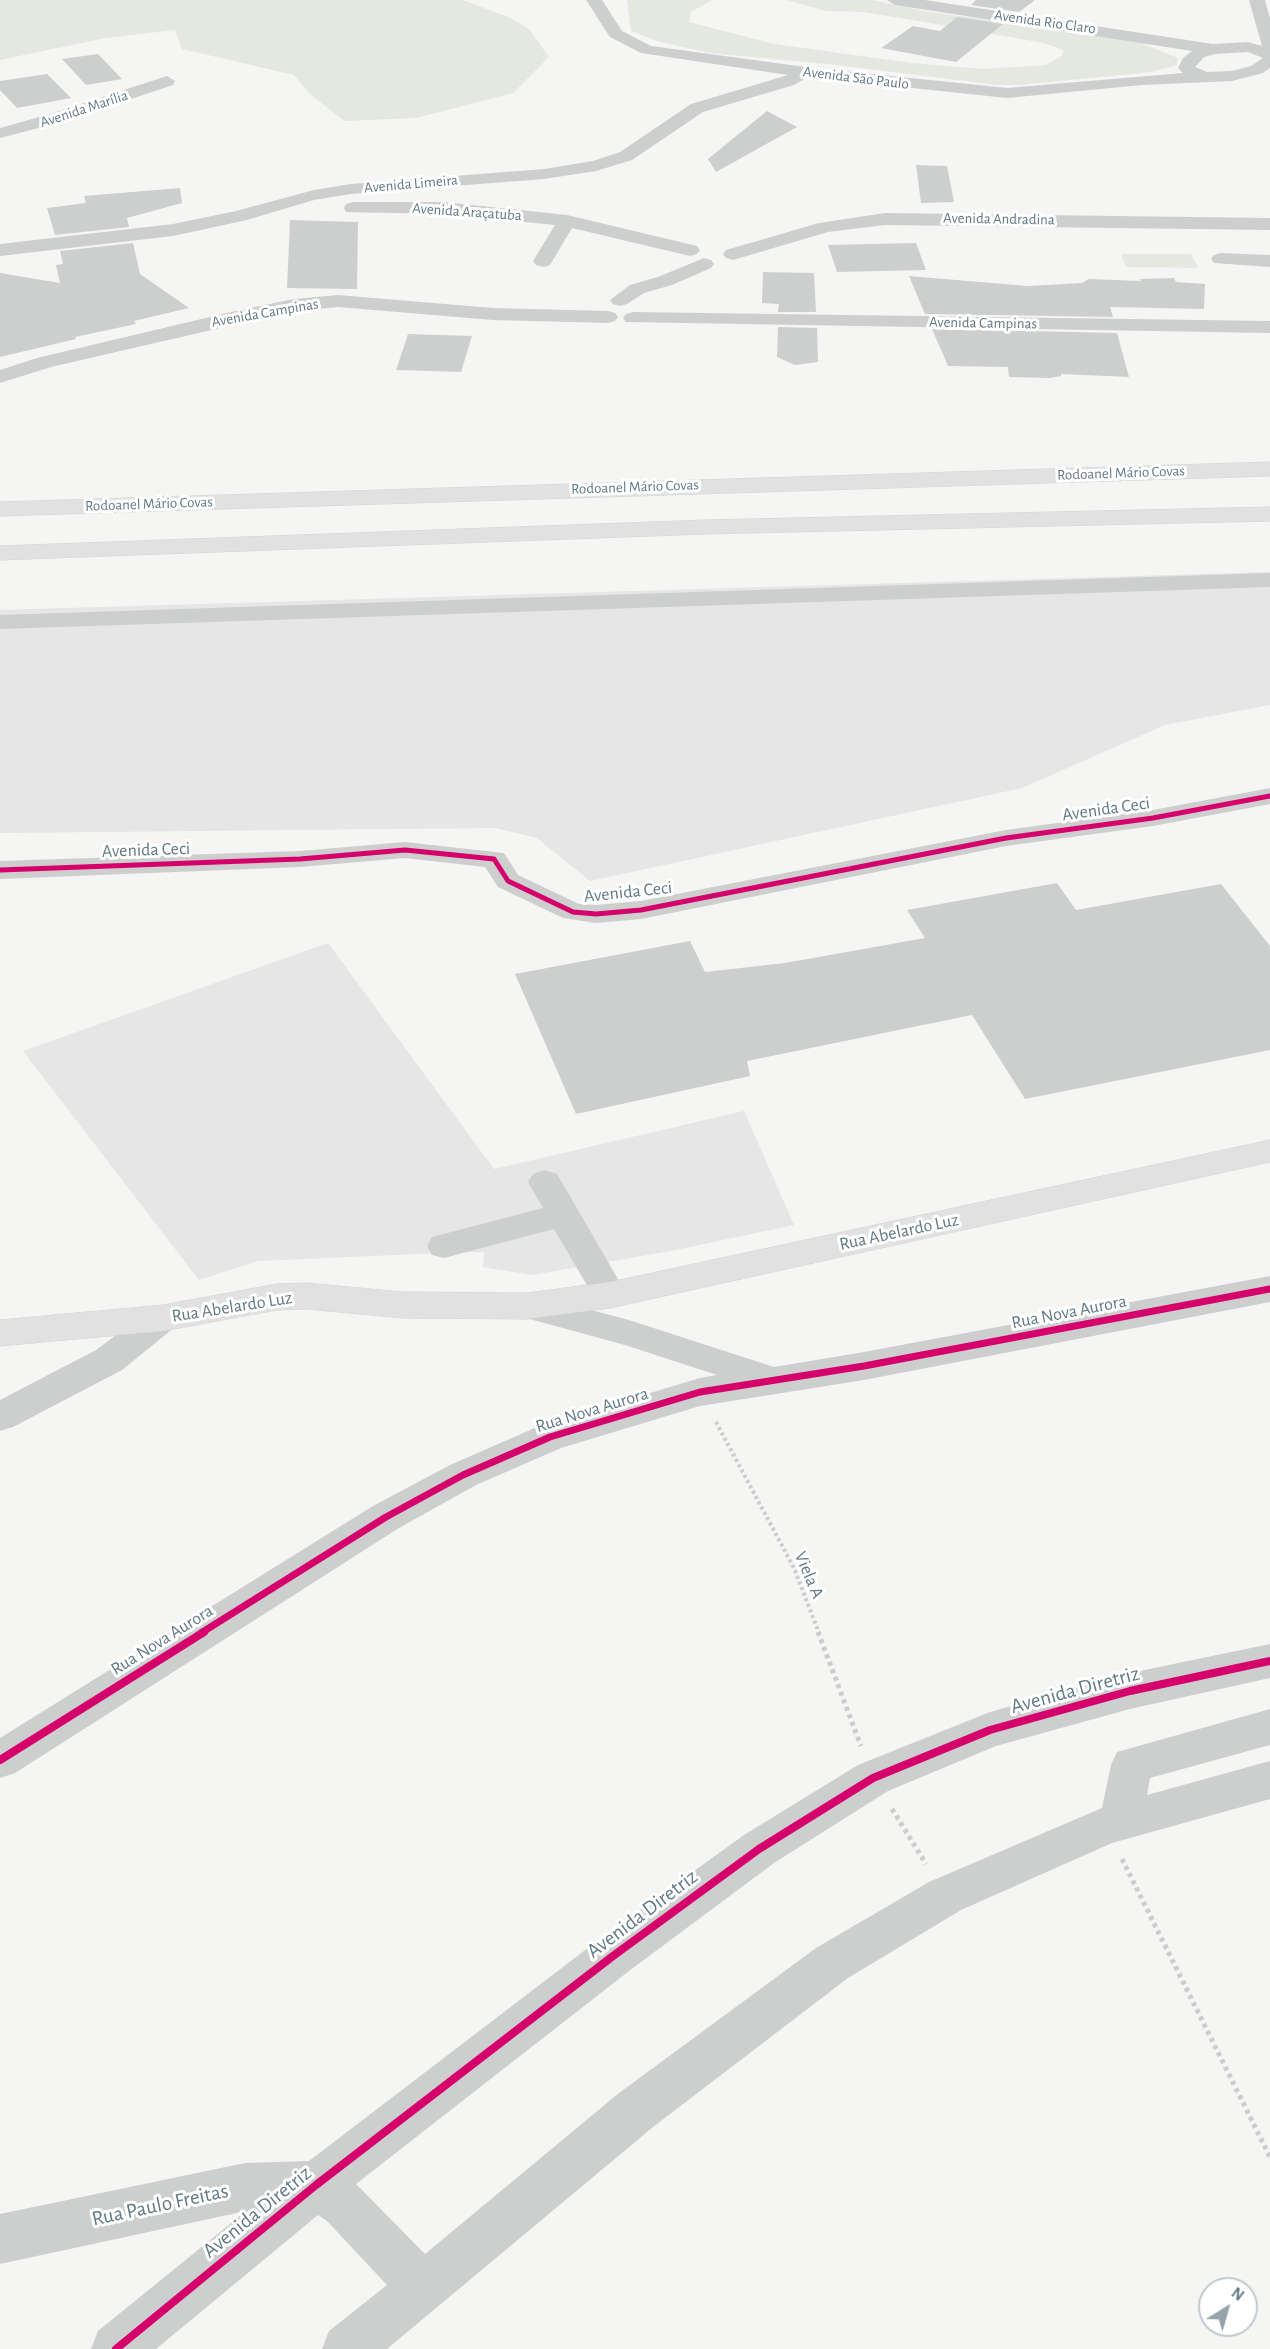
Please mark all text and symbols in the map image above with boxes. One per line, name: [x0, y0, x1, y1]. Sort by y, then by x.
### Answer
street label: Avenida Rio Claro: [993, 6, 1097, 38]
street label: Avenida São Paulo: [802, 63, 910, 93]
street label: Avenida Marília: [38, 86, 130, 132]
street label: Avenida Limeira: [363, 171, 459, 197]
street label: Avenida Araçatuba: [412, 199, 522, 225]
street label: Avenida Andradina: [943, 209, 1055, 229]
street label: Avenida Campinas: [210, 295, 320, 331]
street label: Avenida Campinas: [929, 313, 1037, 333]
street label: Rodoanel Mário Covas: [1057, 462, 1185, 484]
street label: Rodoanel Mário Covas: [571, 476, 699, 498]
street label: Rodoanel Mário Covas: [85, 493, 213, 515]
street label: Avenida Ceci: [1061, 792, 1151, 826]
street label: Avenida Ceci: [101, 838, 191, 862]
street label: Avenida Ceci: [583, 877, 673, 907]
street label: Rua Abelardo Luz: [837, 1209, 961, 1255]
street label: Rua Abelardo Luz: [170, 1287, 294, 1327]
street label: Rua Nova Aurora: [1010, 1290, 1128, 1334]
street label: Rua Nova Aurora: [533, 1383, 651, 1437]
street label: Viela A: [789, 1548, 829, 1602]
street label: Rua Nova Aurora: [107, 1600, 217, 1680]
street label: Avenida Diretriz: [1008, 1661, 1142, 1719]
street label: Avenida Diretriz: [582, 1864, 702, 1964]
street label: Avenida Diretriz: [198, 2161, 316, 2263]
street label: Rua Paulo Freitas: [89, 2178, 231, 2232]
north arrow: [1198, 2277, 1258, 2337]
text: N: [1228, 2284, 1247, 2304]

